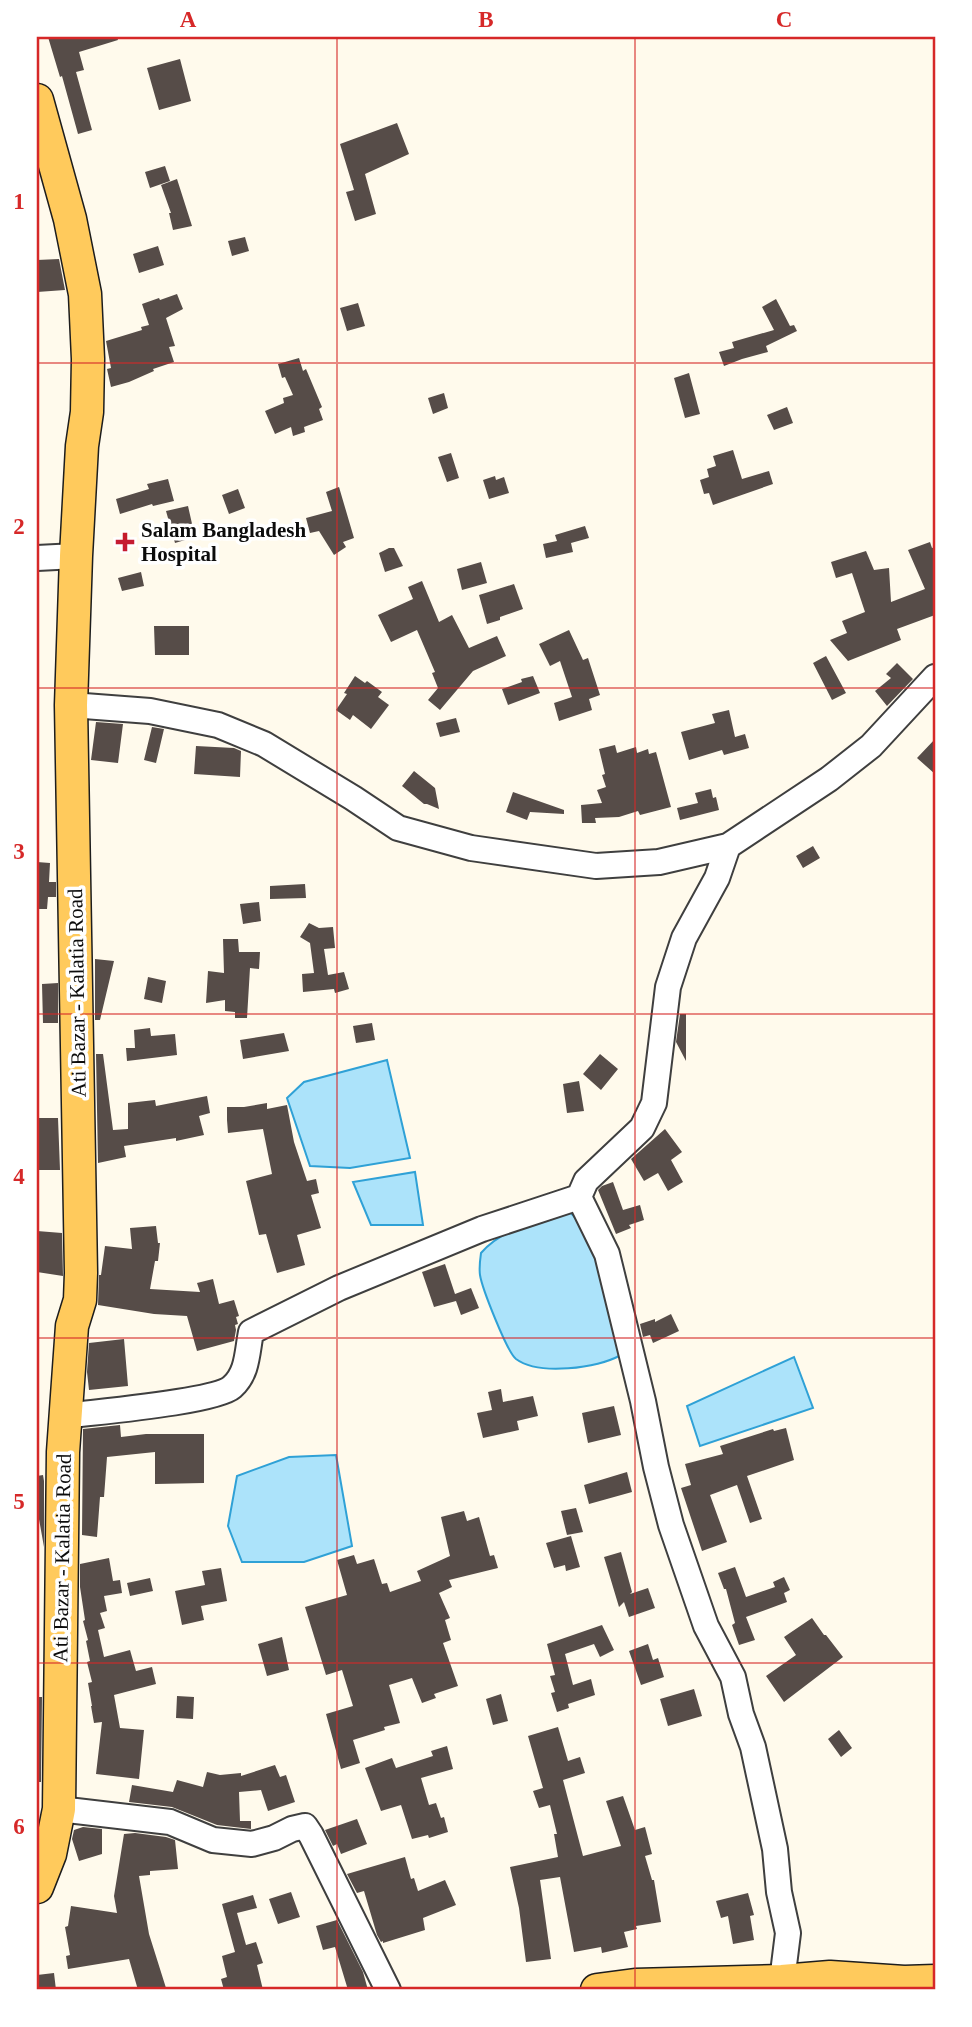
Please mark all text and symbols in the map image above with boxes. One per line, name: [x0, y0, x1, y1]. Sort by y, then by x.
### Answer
text: A: [180, 7, 197, 32]
text: B: [478, 7, 494, 32]
text: C: [776, 7, 792, 32]
text: 1: [13, 189, 25, 214]
text: 2: [13, 514, 25, 539]
place label: Salam Bangladesh Hospital: [141, 518, 306, 566]
marker: Salam Bangladesh Hospital: [115, 532, 135, 552]
text: 3: [13, 839, 25, 864]
street label: Ati Bazar - Kalatia Road: [63, 888, 91, 1098]
text: 4: [13, 1164, 25, 1189]
street label: Ati Bazar - Kalatia Road: [48, 1453, 76, 1663]
text: 5: [13, 1489, 25, 1514]
text: 6: [13, 1814, 25, 1839]

